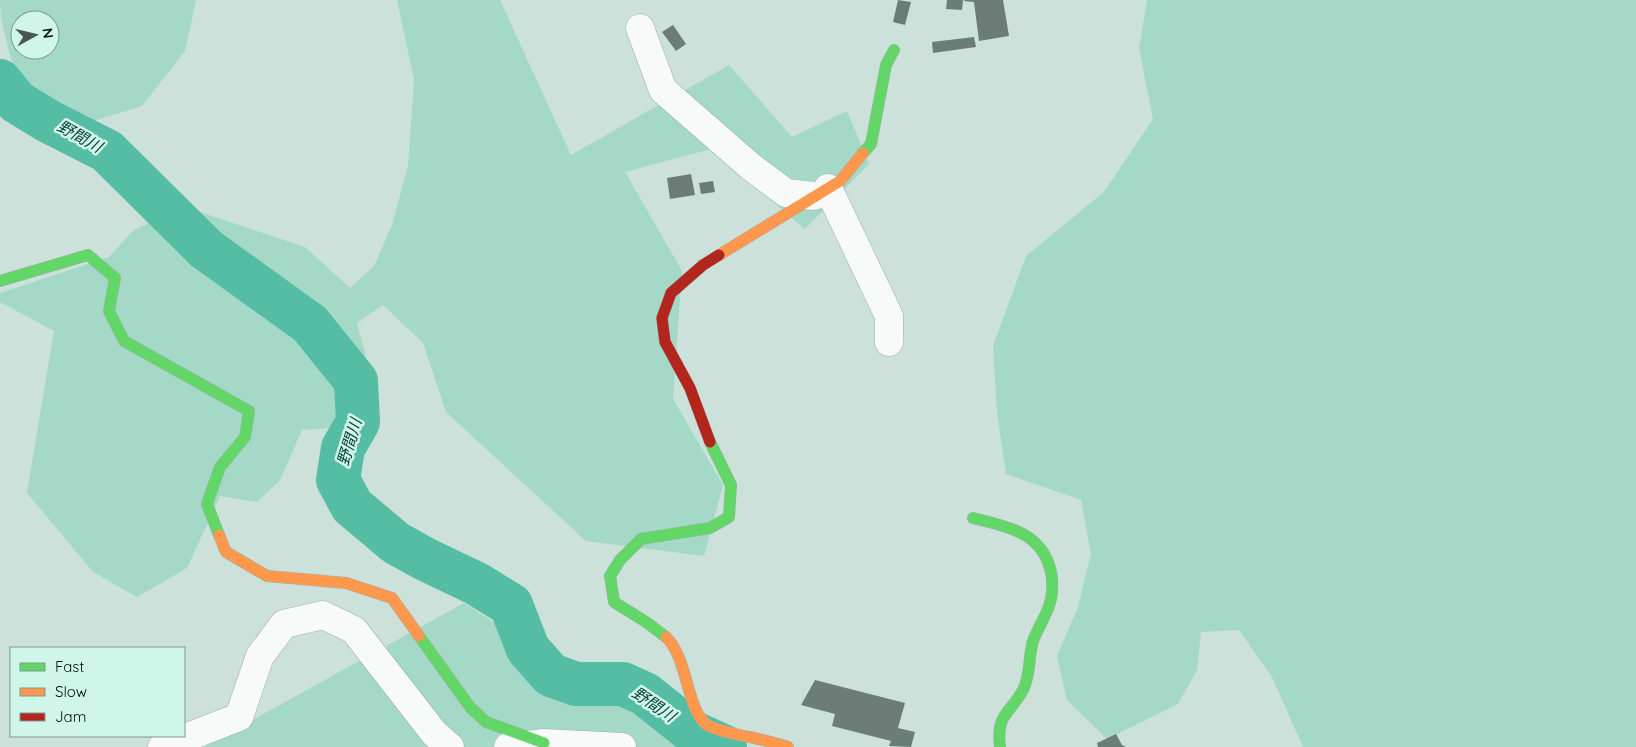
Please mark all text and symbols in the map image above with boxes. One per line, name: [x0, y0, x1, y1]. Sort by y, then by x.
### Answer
north arrow: [10, 10, 60, 60]
text: N: [38, 27, 58, 40]
water label: 野間川: [54, 116, 108, 157]
water label: 野間川: [332, 414, 366, 468]
legend: [10, 647, 185, 737]
text: Fast: [55, 657, 84, 676]
text: Slow: [55, 682, 87, 701]
water label: 野間川: [629, 682, 681, 727]
text: Jam: [55, 707, 86, 726]

